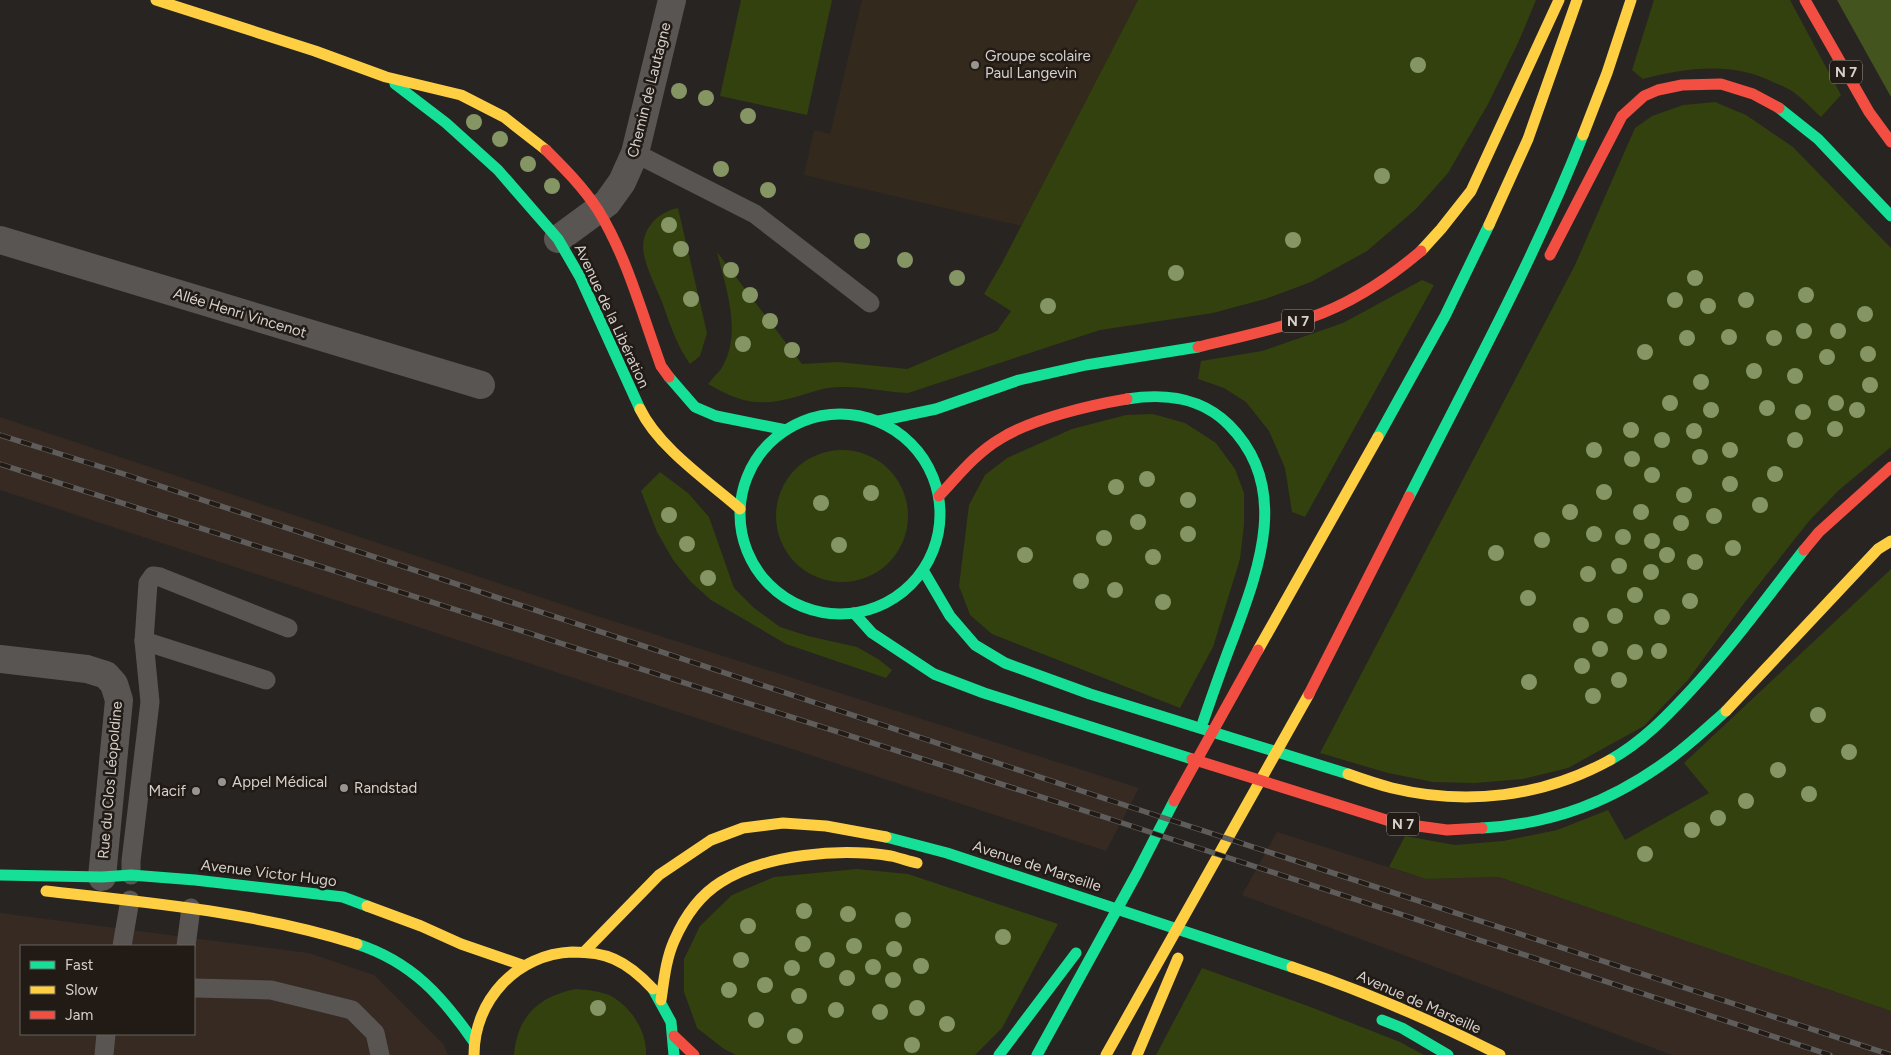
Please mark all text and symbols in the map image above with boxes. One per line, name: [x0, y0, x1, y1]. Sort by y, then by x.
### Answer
street label: Chemin de Lautagne: [623, 20, 675, 160]
place label: Groupe scolaire Paul Langevin: [985, 47, 1091, 82]
marker: Groupe scolaire Paul Langevin: [969, 59, 981, 71]
road number: N 7: [1830, 61, 1862, 84]
street label: Avenue de la Libération: [571, 241, 653, 391]
street label: Allée Henri Vincenot: [171, 284, 309, 342]
road number: N 7: [1282, 310, 1314, 332]
street label: Rue du Clos Léopoldine: [94, 700, 126, 860]
place label: Appel Médical: [232, 773, 327, 791]
marker: Appel Médical: [216, 776, 228, 788]
place label: Randstad: [354, 779, 417, 797]
place label: Macif: [149, 782, 186, 800]
marker: Randstad: [338, 782, 350, 794]
marker: Macif: [190, 785, 202, 797]
road number: N 7: [1387, 812, 1419, 836]
street label: Avenue de Marseille: [971, 837, 1103, 895]
street label: Avenue Victor Hugo: [200, 856, 338, 890]
legend: [20, 945, 195, 1035]
text: Fast: [65, 956, 94, 974]
street label: Avenue de Marseille: [1354, 967, 1484, 1037]
text: Slow: [65, 981, 98, 999]
text: Jam: [65, 1006, 93, 1024]

